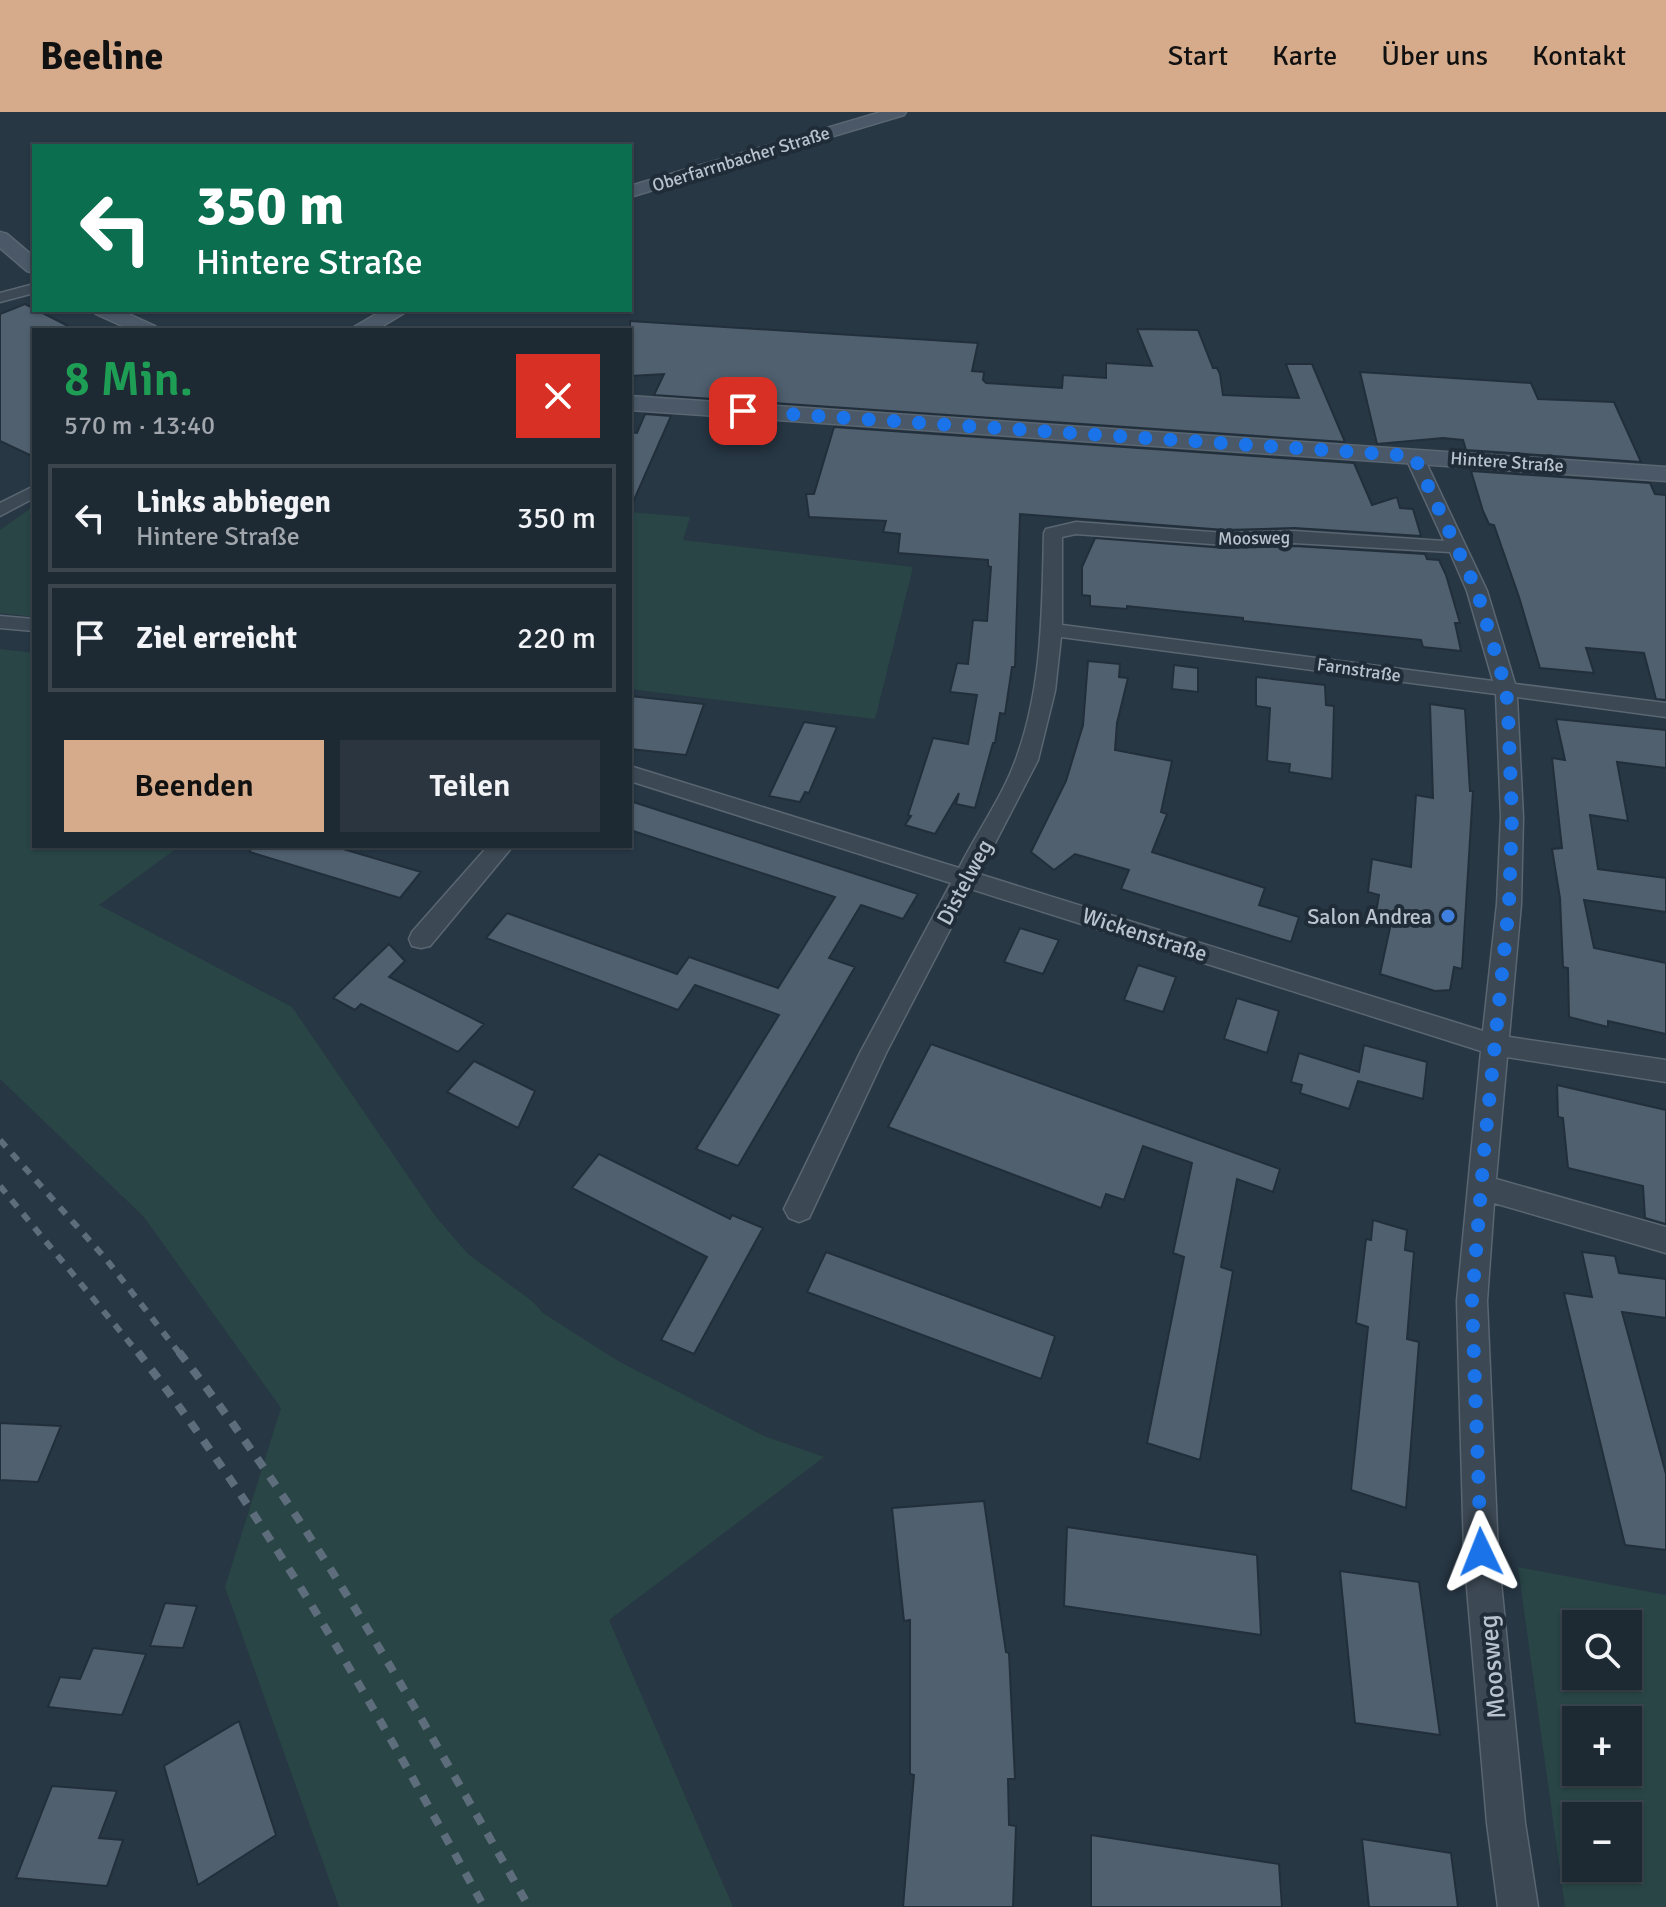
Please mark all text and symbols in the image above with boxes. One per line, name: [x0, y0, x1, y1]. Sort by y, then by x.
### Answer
text: Beeline: [40, 33, 163, 80]
text: Start: [1168, 39, 1228, 73]
text: Karte: [1272, 39, 1337, 73]
text: Über uns: [1381, 39, 1488, 73]
text: Kontakt: [1532, 39, 1626, 73]
street label: Oberfarrnbacher Straße: [650, 122, 832, 196]
text: 350 m: [196, 171, 344, 240]
icon: left: [64, 176, 168, 280]
text: Hintere Straße: [196, 240, 423, 285]
text: 8 Min.: [64, 350, 193, 409]
button: close: [516, 354, 600, 438]
pin: [709, 377, 777, 445]
icon: arrive: [721, 389, 765, 433]
text: 570 m · 13:40: [64, 410, 215, 442]
street label: Hintere Straße: [1450, 447, 1564, 477]
text: Links abbiegen: [136, 484, 331, 521]
icon: left: [68, 496, 112, 540]
text: 350 m: [517, 500, 596, 537]
text: Hintere Straße: [136, 521, 300, 553]
street label: Moosweg: [1218, 526, 1290, 550]
icon: arrive: [68, 616, 112, 660]
text: Ziel erreicht: [136, 620, 297, 657]
text: 220 m: [517, 620, 596, 657]
street label: Farnstraße: [1316, 653, 1402, 687]
button: Beenden: [64, 740, 324, 832]
button: Teilen: [340, 740, 600, 832]
street label: Distelweg: [931, 835, 998, 930]
street label: Wickenstraße: [1079, 902, 1211, 967]
place label: Salon Andrea: [1307, 903, 1432, 930]
marker: Salon Andrea: [1439, 907, 1457, 925]
position arrow: [1439, 1510, 1523, 1594]
map controls: [1562, 1610, 1642, 1882]
button: search: [1562, 1610, 1642, 1690]
street label: Moosweg: [1472, 1613, 1513, 1720]
button: +: [1562, 1706, 1642, 1786]
button: −: [1562, 1802, 1642, 1882]

